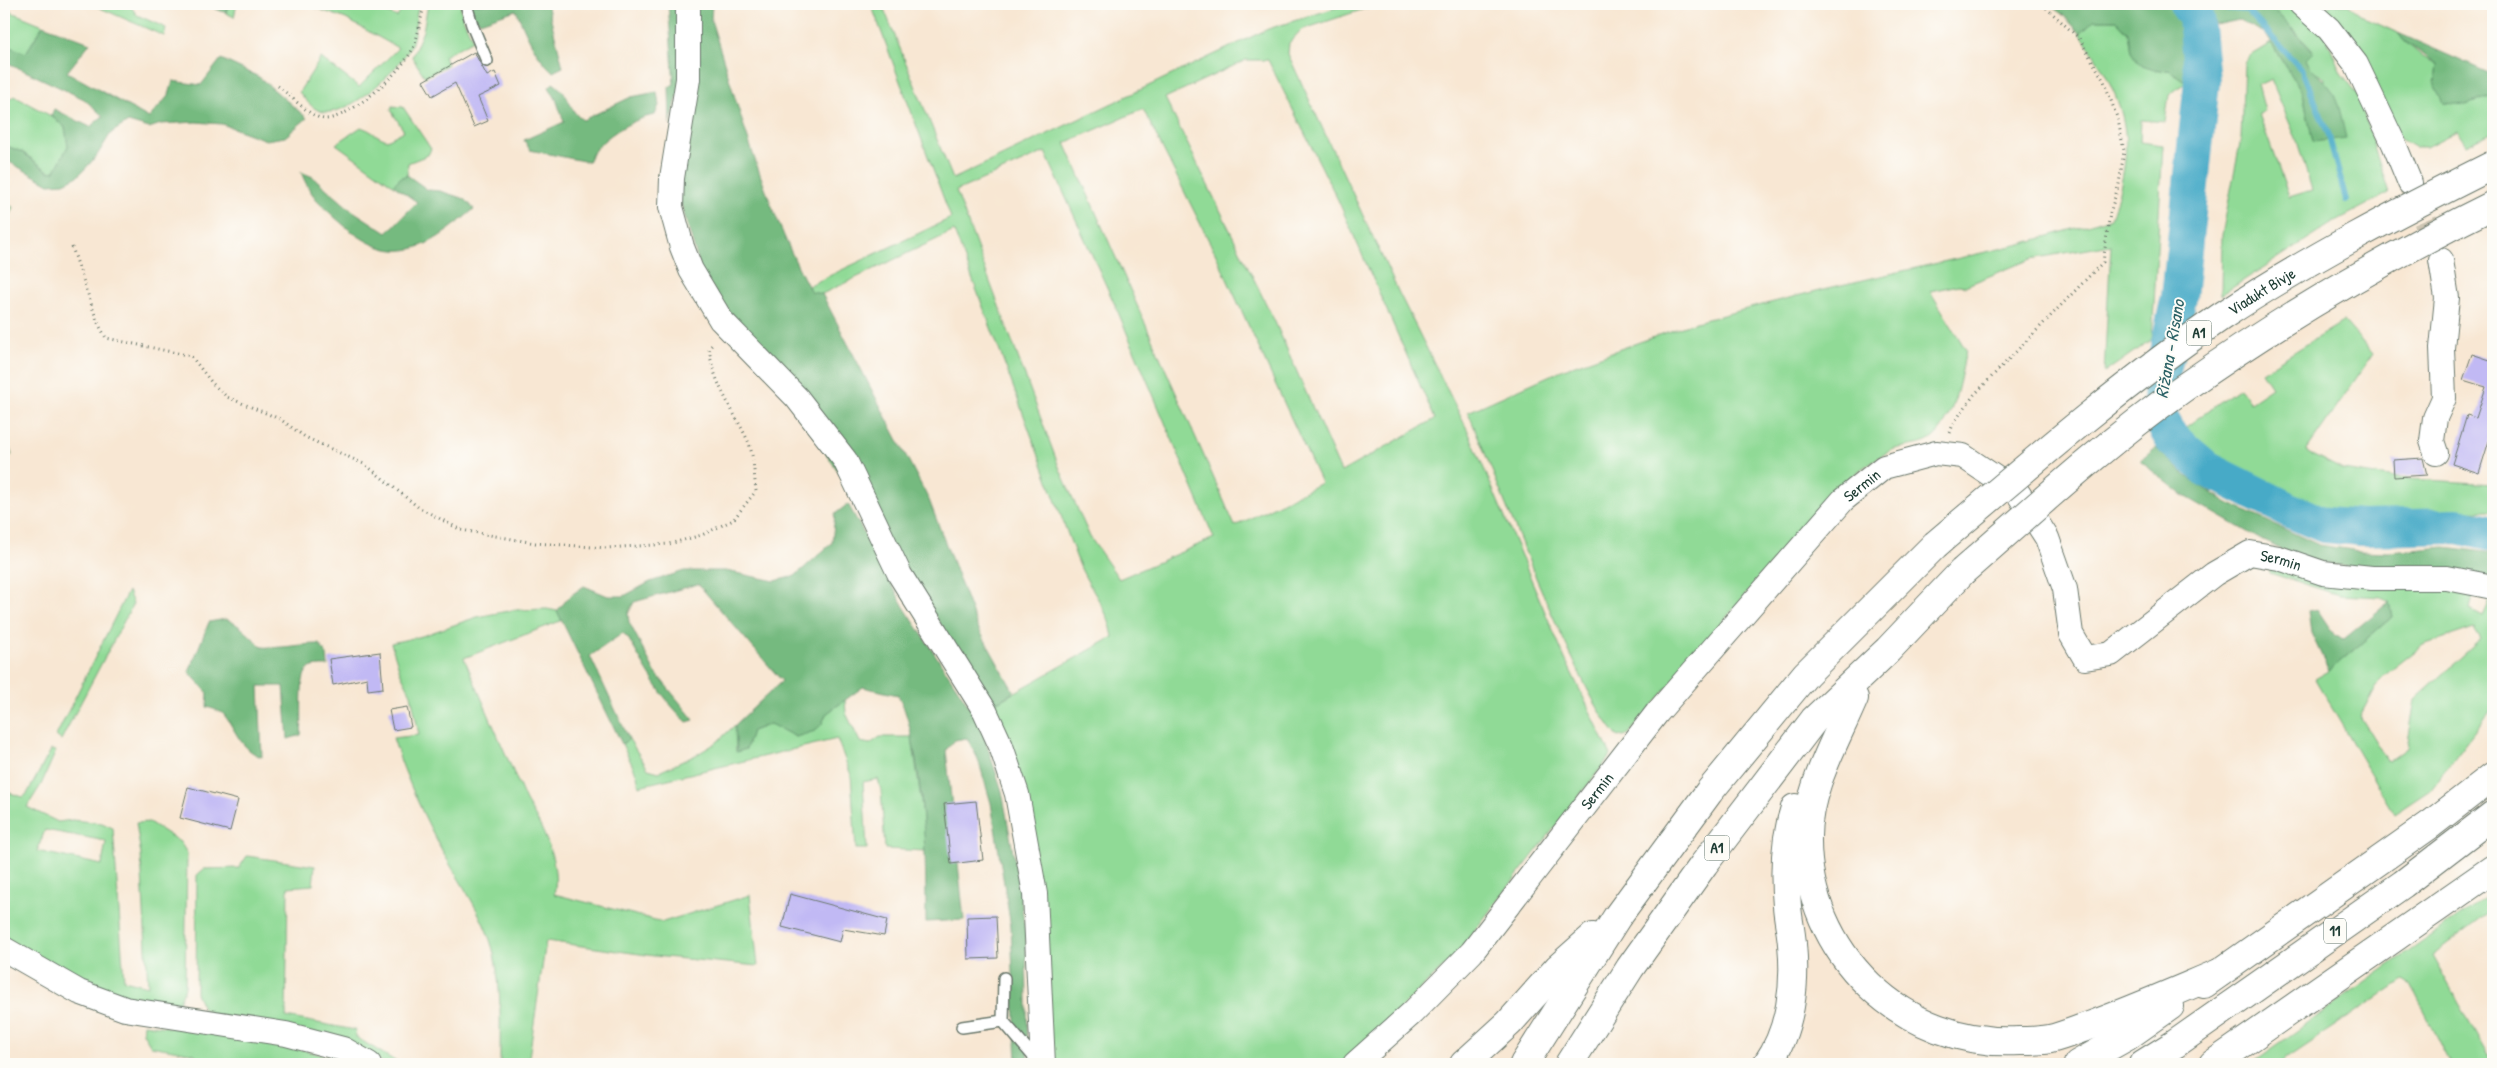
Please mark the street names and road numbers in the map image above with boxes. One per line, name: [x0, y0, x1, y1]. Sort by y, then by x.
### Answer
street label: Viadukt Bivje: [2223, 262, 2300, 320]
road number: A1: [2186, 320, 2212, 346]
street label: Sermin: [1839, 463, 1885, 507]
street label: Sermin: [2259, 544, 2304, 576]
street label: Sermin: [1575, 768, 1618, 814]
road number: A1: [1704, 836, 1730, 860]
road number: 11: [2324, 918, 2346, 944]

